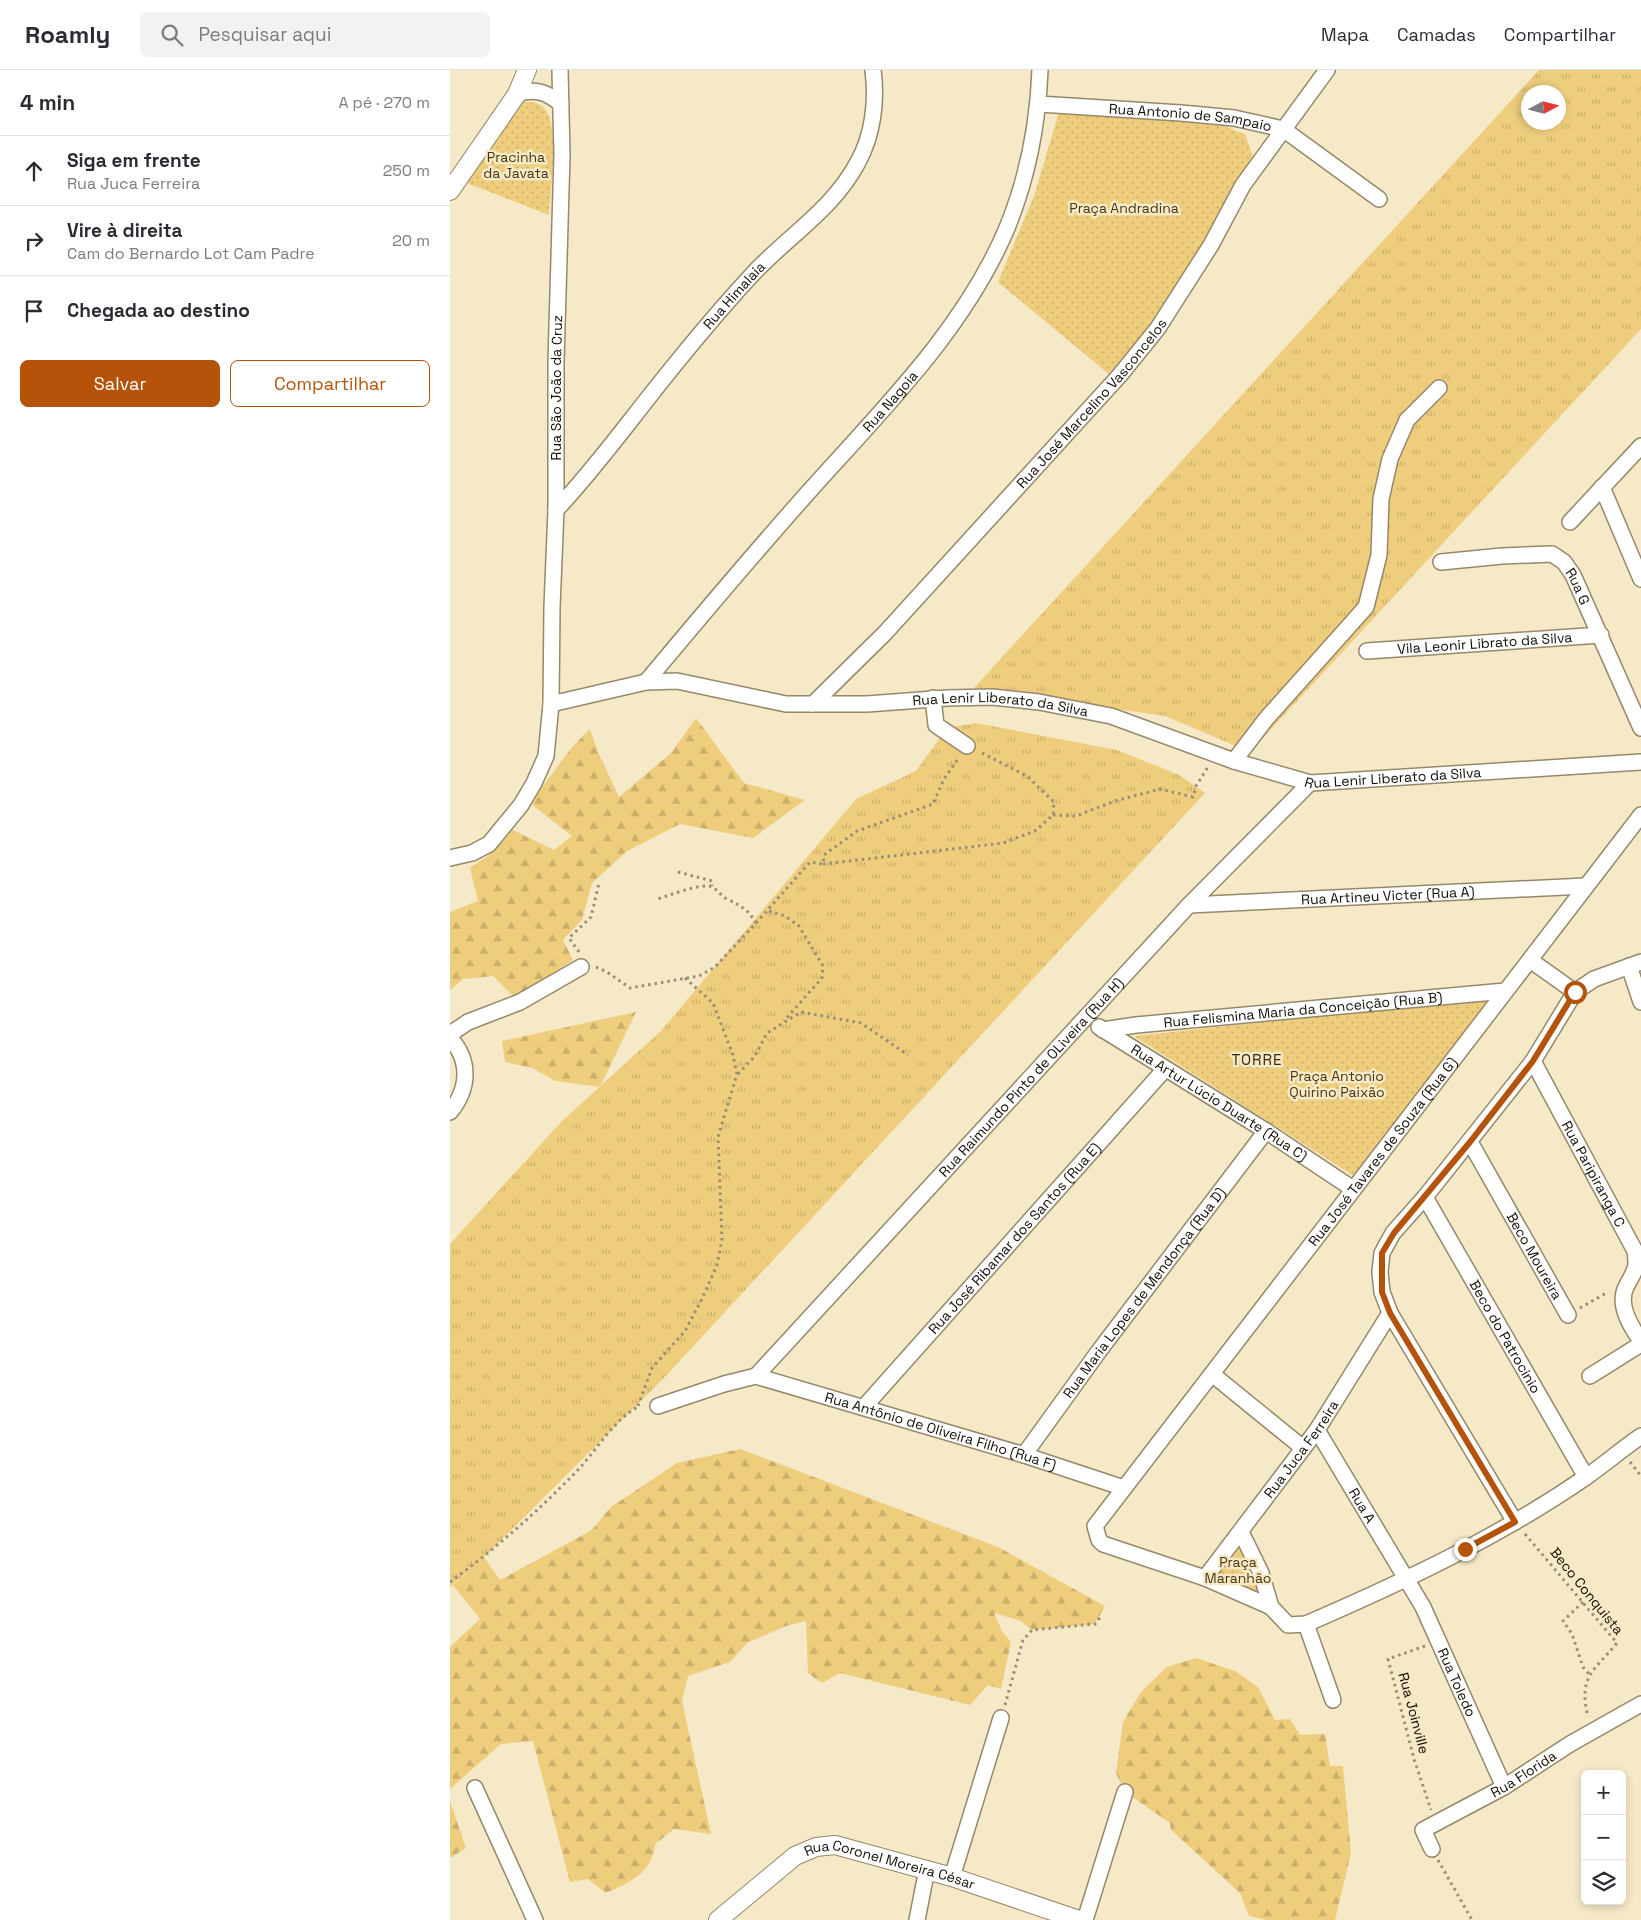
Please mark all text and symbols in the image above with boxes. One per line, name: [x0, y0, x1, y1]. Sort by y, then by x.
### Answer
search box: [140, 12, 490, 57]
text: Roamly: [25, 19, 110, 50]
icon: search: [158, 21, 186, 49]
text: Pesquisar aqui: [198, 22, 331, 47]
text: Mapa: [1321, 23, 1369, 46]
text: Camadas: [1397, 23, 1476, 46]
text: Compartilhar: [1504, 23, 1616, 46]
north arrow: [1521, 85, 1566, 130]
text: 4 min: [20, 89, 75, 116]
text: A pé · 270 m: [338, 92, 430, 113]
street label: Rua Antonio de Sampaio: [1108, 99, 1274, 135]
text: Siga em frente: [67, 148, 201, 173]
park label: Pracinha da Javata: [483, 148, 549, 182]
icon: ahead: [20, 157, 48, 185]
text: 250 m: [383, 160, 430, 181]
text: Rua Juca Ferreira: [67, 173, 200, 194]
park label: Praça Andradina: [1069, 199, 1179, 217]
text: Vire à direita: [67, 218, 183, 243]
icon: right: [20, 227, 48, 255]
text: 20 m: [392, 230, 430, 251]
text: Cam do Bernardo Lot Cam Padre: [67, 243, 315, 264]
street label: Rua Himalaia: [699, 258, 769, 333]
icon: arrive: [20, 297, 48, 325]
text: Chegada ao destino: [67, 298, 250, 323]
street label: Rua São João da Cruz: [547, 315, 566, 460]
street label: Rua José Marcelino Vasconcelos: [1012, 315, 1171, 492]
button: Salvar: [20, 360, 220, 407]
button: Compartilhar: [230, 360, 430, 407]
street label: Rua Nagoia: [859, 367, 922, 436]
street label: Rua G: [1562, 564, 1594, 608]
street label: Vila Leonir Librato da Silva: [1397, 628, 1573, 658]
street label: Rua Lenir Liberato da Silva: [912, 688, 1090, 720]
street label: Rua Lenir Liberato da Silva: [1302, 763, 1482, 793]
street label: Rua Artineu Victer (Rua A): [1301, 882, 1475, 909]
street label: Rua Raimundo Pinto de OLiveira (Rua H): [935, 974, 1127, 1181]
route start: [1564, 981, 1587, 1004]
street label: Rua Felismina Maria da Conceição (Rua B): [1163, 988, 1443, 1031]
street label: Rua Artur Lúcio Duarte (Rua C): [1128, 1040, 1311, 1165]
district label: TORRE: [1232, 1050, 1282, 1069]
street label: Rua José Tavares de Souza (Rua G): [1304, 1053, 1461, 1250]
park label: Praça Antonio Quirino Paixão: [1289, 1067, 1385, 1101]
street label: Rua Paripiranga C: [1558, 1118, 1629, 1230]
street label: Rua José Ribamar dos Santos (Rua E): [924, 1139, 1104, 1338]
street label: Rua Maria Lopes de Mendonça (Rua D): [1059, 1183, 1229, 1402]
street label: Beco Moureira: [1503, 1209, 1566, 1303]
street label: Beco do Patrocinio: [1466, 1277, 1545, 1397]
street label: Rua Antônio de Oliveira Filho (Rua F): [823, 1388, 1059, 1474]
street label: Rua Juca Ferreira: [1260, 1397, 1342, 1502]
street label: Rua A: [1345, 1485, 1380, 1526]
route end: [1454, 1538, 1477, 1561]
street label: Beco Conquista: [1546, 1544, 1628, 1638]
park label: Praça Maranhão: [1205, 1553, 1271, 1587]
street label: Rua Toledo: [1434, 1645, 1480, 1720]
street label: Rua Joinville: [1394, 1670, 1434, 1756]
street label: Rua Florida: [1487, 1746, 1560, 1802]
map controls: [1581, 1770, 1626, 1905]
button: +: [1581, 1770, 1626, 1815]
button: −: [1581, 1815, 1626, 1860]
street label: Rua Coronel Moreira César: [801, 1836, 978, 1893]
button: layers: [1581, 1860, 1626, 1905]

